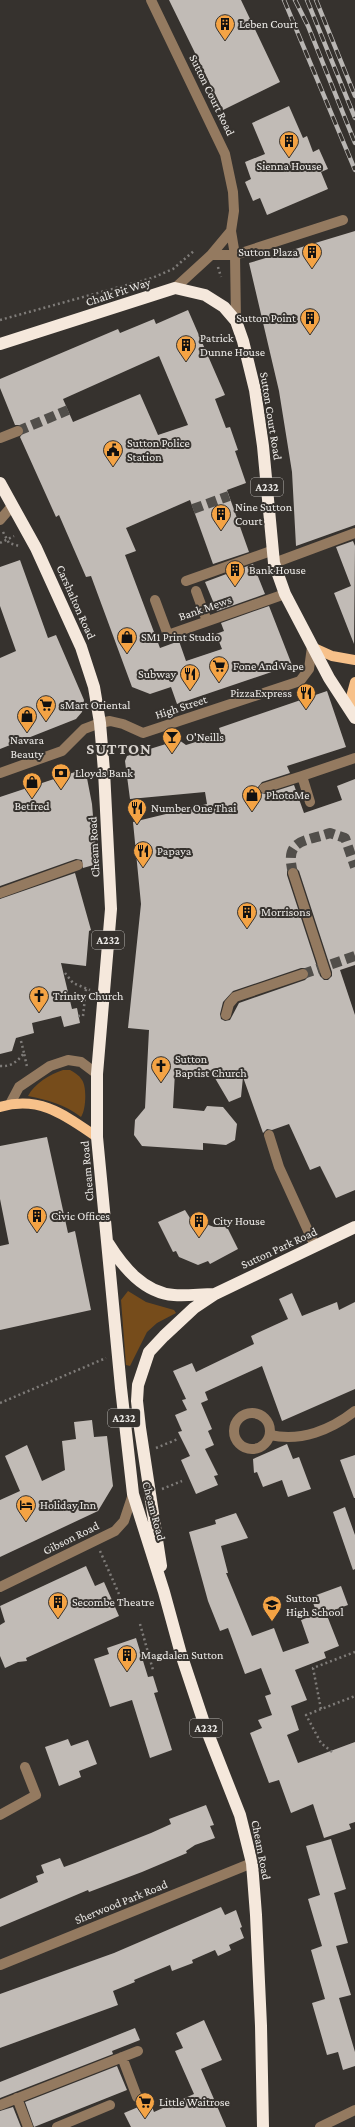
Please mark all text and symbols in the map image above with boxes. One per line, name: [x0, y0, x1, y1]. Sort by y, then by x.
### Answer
building icon: Leben Court: [214, 13, 236, 41]
place label: Leben Court: [239, 17, 299, 31]
street label: Sutton Court Road: [186, 52, 238, 139]
building icon: Sienna House: [278, 130, 300, 158]
place label: Sienna House: [257, 159, 321, 173]
building icon: Sutton Plaza: [301, 241, 323, 269]
place label: Sutton Plaza: [238, 245, 298, 259]
street label: Chalk Pit Way: [84, 275, 153, 309]
building icon: Sutton Point: [299, 307, 321, 335]
place label: Sutton Point: [236, 311, 297, 325]
place label: Patrick Dunne House: [200, 331, 265, 359]
building icon: Patrick Dunne House: [175, 334, 197, 362]
street label: Sutton Court Road: [257, 371, 285, 462]
place label: Sutton Police Station: [127, 436, 190, 464]
public building icon: Sutton Police Station: [102, 439, 124, 467]
road number: A232: [251, 478, 283, 496]
place label: Nine Sutton Court: [235, 500, 293, 528]
building icon: Nine Sutton Court: [210, 503, 232, 531]
building icon: Bank House: [224, 559, 246, 587]
street label: Carshalton Road: [53, 563, 99, 642]
place label: Bank House: [249, 563, 306, 577]
street label: Bank Mews: [177, 592, 234, 624]
shop icon: SM1 Print Studio: [116, 626, 138, 654]
place label: SM1 Print Studio: [141, 630, 220, 644]
supermarket icon: Fone And Vape: [208, 655, 230, 683]
place label: Fone And Vape: [233, 659, 304, 673]
restaurant icon: Subway: [179, 663, 201, 691]
place label: Subway: [138, 667, 176, 681]
restaurant icon: PizzaExpress: [295, 682, 317, 710]
place label: PizzaExpress: [230, 686, 292, 700]
street label: High Street: [153, 692, 210, 722]
supermarket icon: sMart Oriental: [35, 694, 57, 722]
place label: sMart Oriental: [60, 698, 131, 712]
shop icon: Navara Beauty: [16, 705, 38, 733]
bar icon: O'Neills: [161, 726, 183, 754]
place label: O'Neills: [186, 730, 224, 744]
place label: Navara Beauty: [10, 733, 44, 761]
district label: SUTTON: [86, 740, 152, 757]
bank icon: Lloyds Bank: [50, 762, 72, 790]
place label: Lloyds Bank: [75, 766, 133, 780]
shop icon: Betfred: [21, 771, 43, 799]
shop icon: PhotoMe: [241, 784, 263, 812]
place label: PhotoMe: [266, 788, 310, 802]
restaurant icon: Number One Thai: [126, 797, 148, 825]
place label: Betfred: [15, 799, 50, 813]
place label: Number One Thai: [151, 801, 237, 815]
street label: Cheam Road: [85, 816, 103, 878]
restaurant icon: Papaya: [132, 840, 154, 868]
place label: Papaya: [157, 844, 192, 858]
building icon: Morrisons: [236, 901, 258, 929]
place label: Morrisons: [261, 905, 311, 919]
road number: A232: [92, 931, 124, 949]
church icon: Trinity Church: [28, 985, 50, 1013]
place label: Trinity Church: [53, 989, 124, 1003]
place label: Sutton Baptist Church: [175, 1052, 247, 1080]
church icon: Sutton Baptist Church: [150, 1055, 172, 1083]
street label: Cheam Road: [77, 1140, 97, 1202]
building icon: Civic Offices: [26, 1205, 48, 1233]
place label: Civic Offices: [51, 1209, 110, 1223]
building icon: City House: [188, 1210, 210, 1238]
place label: City House: [213, 1214, 265, 1228]
street label: Sutton Park Road: [239, 1224, 320, 1272]
road number: A232: [108, 1409, 140, 1427]
street label: Cheam Road: [139, 1480, 169, 1543]
hotel icon: Holiday Inn: [15, 1494, 37, 1522]
place label: Holiday Inn: [40, 1498, 97, 1512]
street label: Gibson Road: [41, 1518, 102, 1558]
building icon: Secombe Theatre: [47, 1591, 69, 1619]
place label: Sutton High School: [286, 1591, 344, 1619]
school or university icon: Sutton High School: [261, 1594, 283, 1622]
place label: Secombe Theatre: [72, 1595, 154, 1609]
building icon: Magdalen Sutton: [116, 1644, 138, 1672]
place label: Magdalen Sutton: [141, 1648, 224, 1662]
road number: A232: [190, 1719, 222, 1737]
street label: Cheam Road: [248, 1819, 274, 1882]
street label: Sherwood Park Road: [73, 1877, 170, 1927]
supermarket icon: Little Waitrose: [134, 2091, 156, 2119]
place label: Little Waitrose: [159, 2095, 230, 2109]

